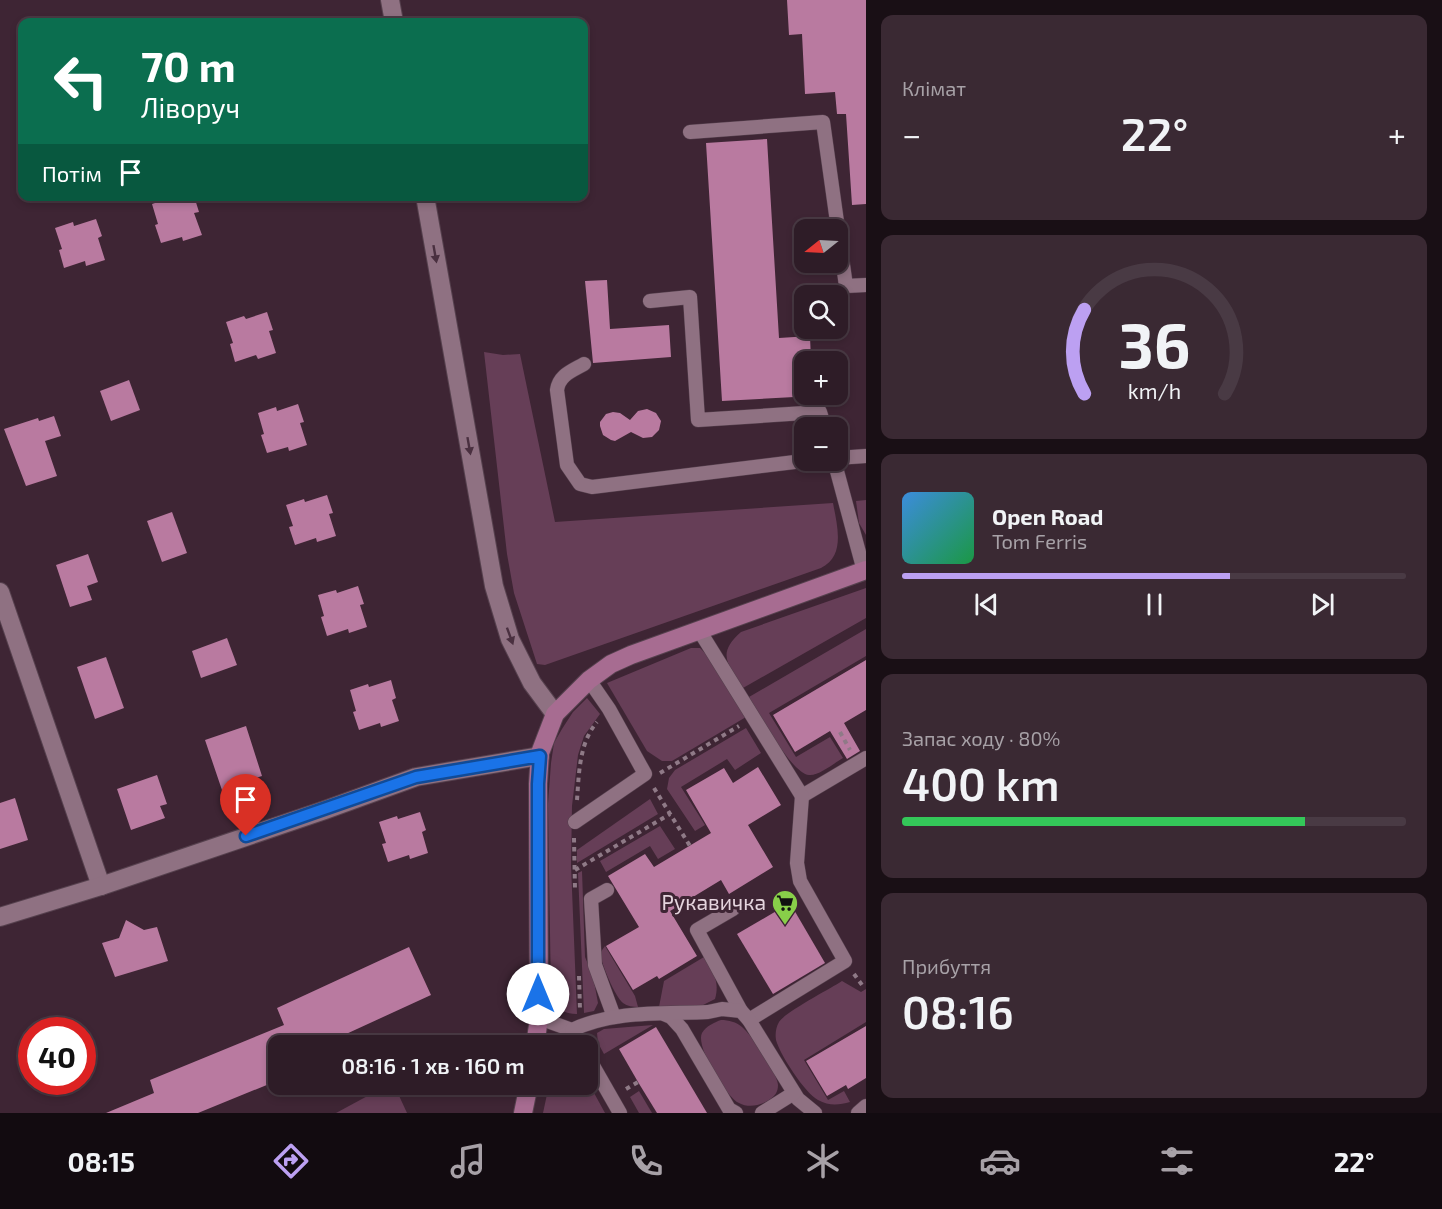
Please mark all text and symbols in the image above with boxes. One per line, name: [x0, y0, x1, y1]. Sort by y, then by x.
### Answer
text: 70 m: [141, 40, 236, 90]
icon: left: [42, 42, 120, 120]
text: Клімат: [902, 76, 966, 100]
text: Ліворуч: [141, 91, 240, 123]
text: 22°: [1121, 106, 1188, 160]
text: −: [902, 114, 921, 154]
text: +: [1388, 114, 1406, 154]
icon: arrive: [114, 156, 147, 189]
text: Потім: [42, 160, 102, 186]
north arrow: [794, 219, 848, 273]
map controls: [794, 219, 848, 471]
one-way arrow: [431, 245, 440, 264]
button: search: [794, 285, 848, 339]
text: 36: [1118, 306, 1190, 381]
button: +: [794, 351, 848, 405]
text: km/h: [1127, 378, 1181, 403]
button: −: [794, 417, 848, 471]
one-way arrow: [465, 437, 474, 456]
text: Open Road: [992, 503, 1104, 529]
text: Tom Ferris: [992, 529, 1087, 553]
icon: previous: [970, 588, 1003, 621]
icon: pause: [1138, 588, 1171, 621]
icon: next: [1306, 588, 1339, 621]
one-way arrow: [505, 628, 515, 646]
text: Запас ходу · 80%: [902, 726, 1060, 750]
text: 400 km: [902, 756, 1060, 810]
pin: [220, 774, 271, 836]
icon: arrive: [229, 783, 262, 816]
supermarket icon: Рукавичка: [770, 888, 800, 926]
place label: Рукавичка: [662, 889, 766, 915]
text: Прибуття: [902, 954, 991, 978]
position arrow: [506, 962, 570, 1026]
text: 08:16: [902, 984, 1014, 1038]
speed limit sign: 40: [18, 1017, 96, 1095]
text: 08:16 · 1 хв · 160 m: [341, 1052, 525, 1078]
icon: directions: [270, 1140, 312, 1182]
icon: music: [447, 1140, 489, 1182]
icon: phone: [625, 1140, 667, 1182]
icon: climate: [802, 1140, 844, 1182]
icon: car: [979, 1140, 1021, 1182]
icon: filters: [1156, 1140, 1198, 1182]
text: 08:15: [68, 1145, 135, 1177]
text: 22°: [1334, 1145, 1374, 1177]

